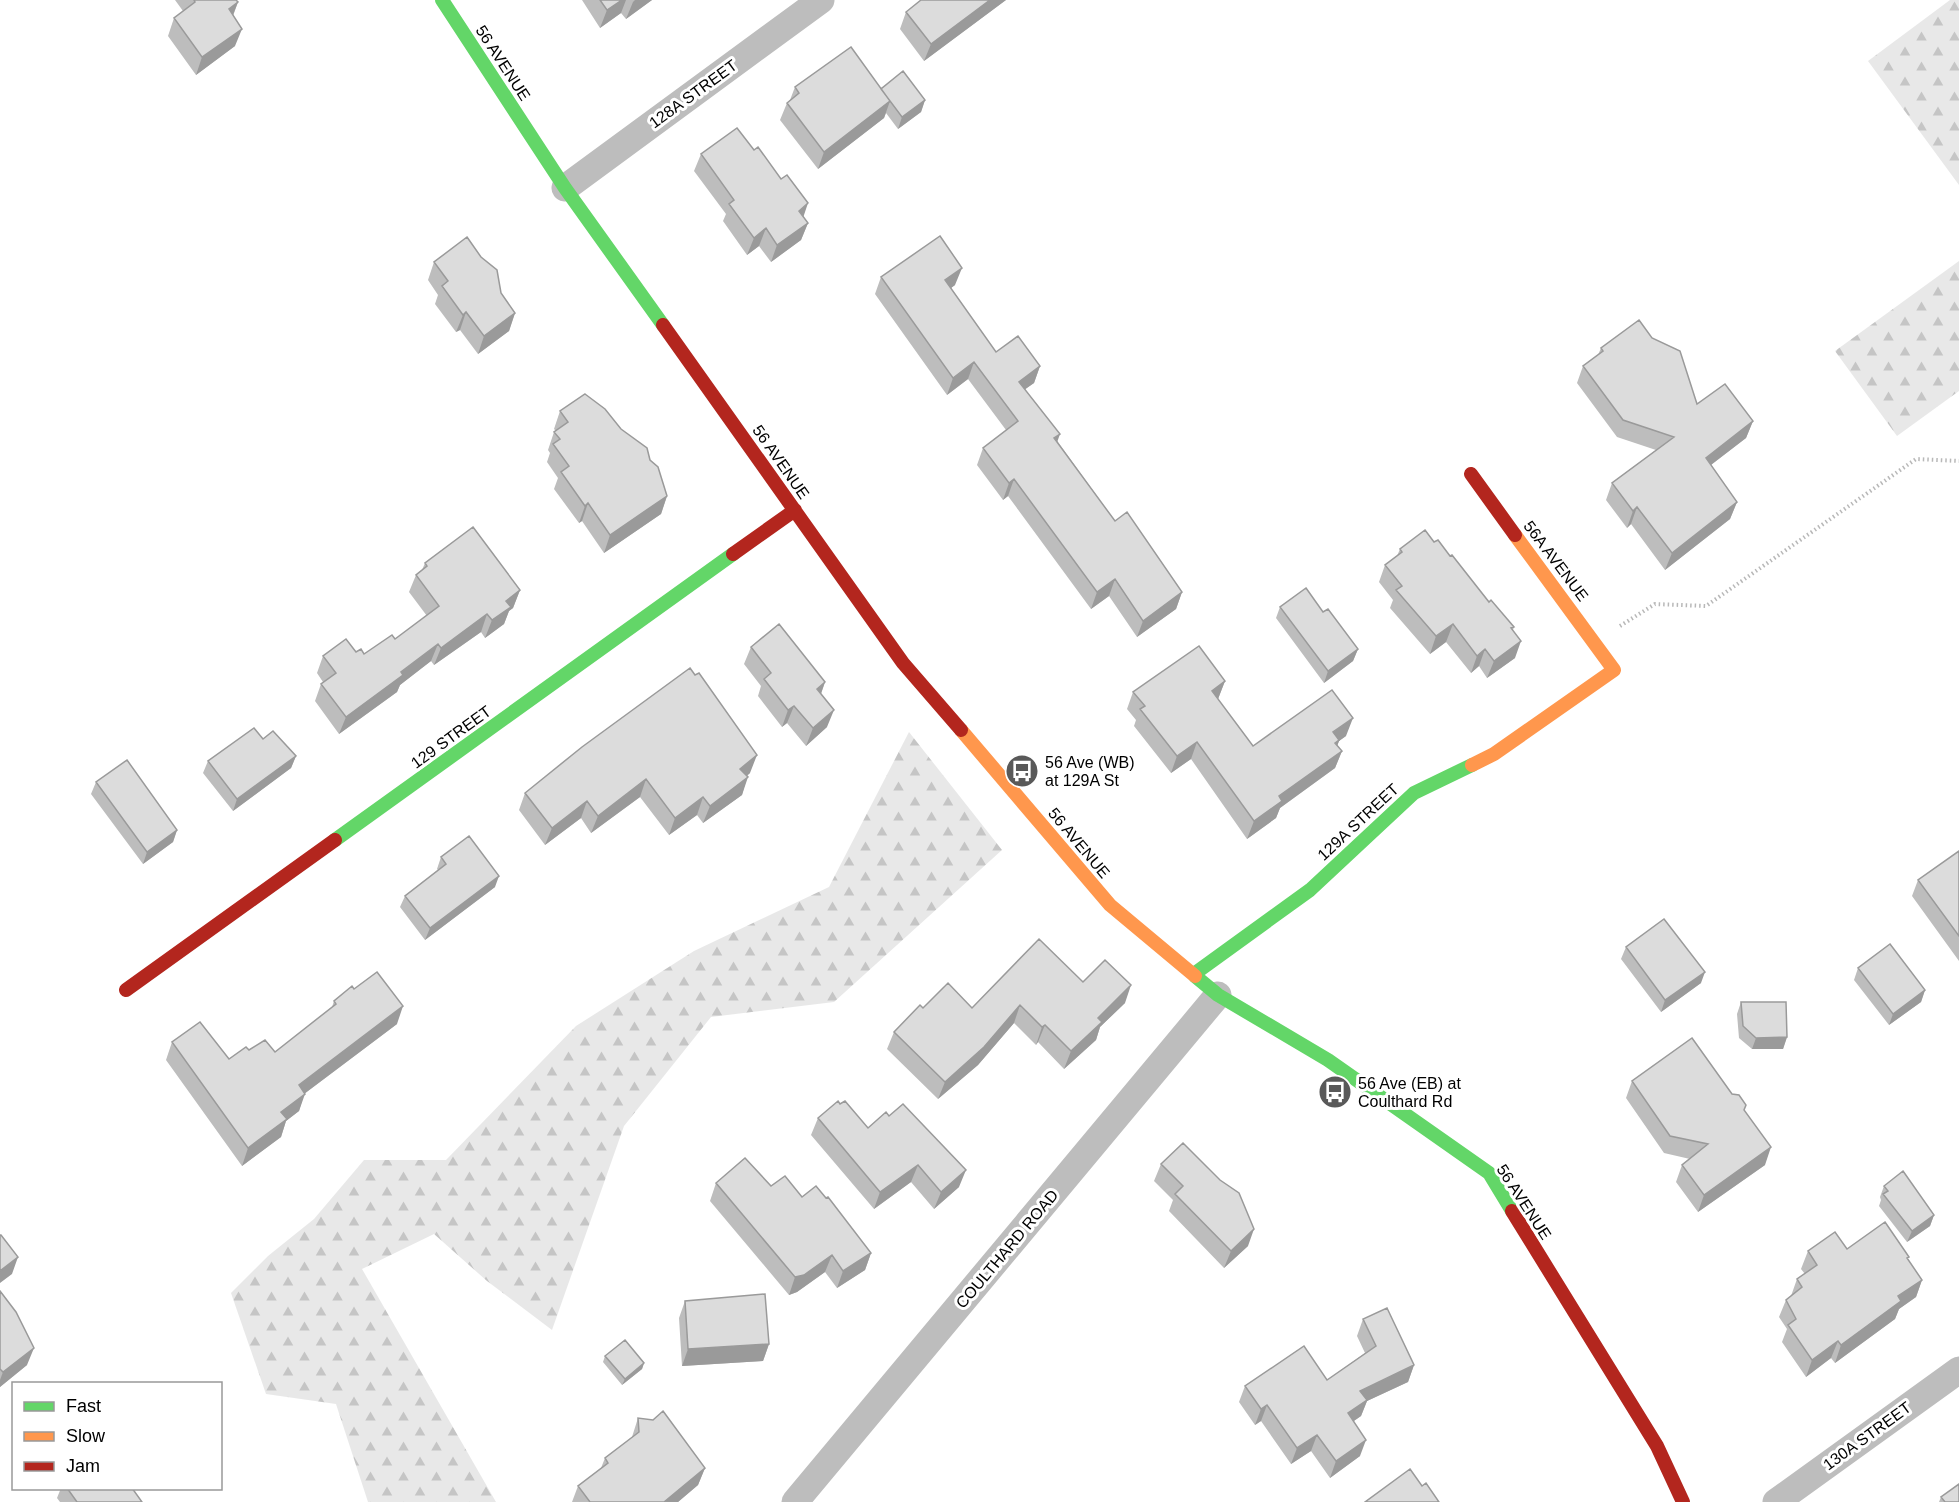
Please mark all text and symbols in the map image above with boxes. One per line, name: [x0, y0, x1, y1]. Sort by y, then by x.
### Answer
street label: 56 AVENUE: [472, 22, 534, 104]
street label: 128A STREET: [646, 56, 740, 131]
street label: 56 AVENUE: [749, 422, 813, 502]
street label: 56A AVENUE: [1520, 518, 1592, 604]
street label: 129 STREET: [408, 702, 494, 772]
bus stop icon: 56 Ave (WB) at 129A St: [1004, 753, 1040, 789]
place label: 56 Ave (WB) at 129A St: [1045, 754, 1135, 789]
street label: 129A STREET: [1314, 780, 1402, 864]
street label: 56 AVENUE: [1045, 805, 1113, 881]
bus stop icon: 56 Ave (EB) at Coulthard Rd: [1317, 1074, 1353, 1110]
place label: 56 Ave (EB) at Coulthard Rd: [1358, 1075, 1461, 1110]
street label: 56 AVENUE: [1493, 1161, 1555, 1243]
street label: COULTHARD ROAD: [953, 1186, 1061, 1312]
legend: [12, 1382, 222, 1490]
text: Fast: [66, 1396, 101, 1416]
street label: 130A STREET: [1820, 1398, 1914, 1473]
text: Slow: [66, 1426, 106, 1446]
text: Jam: [66, 1456, 100, 1476]

